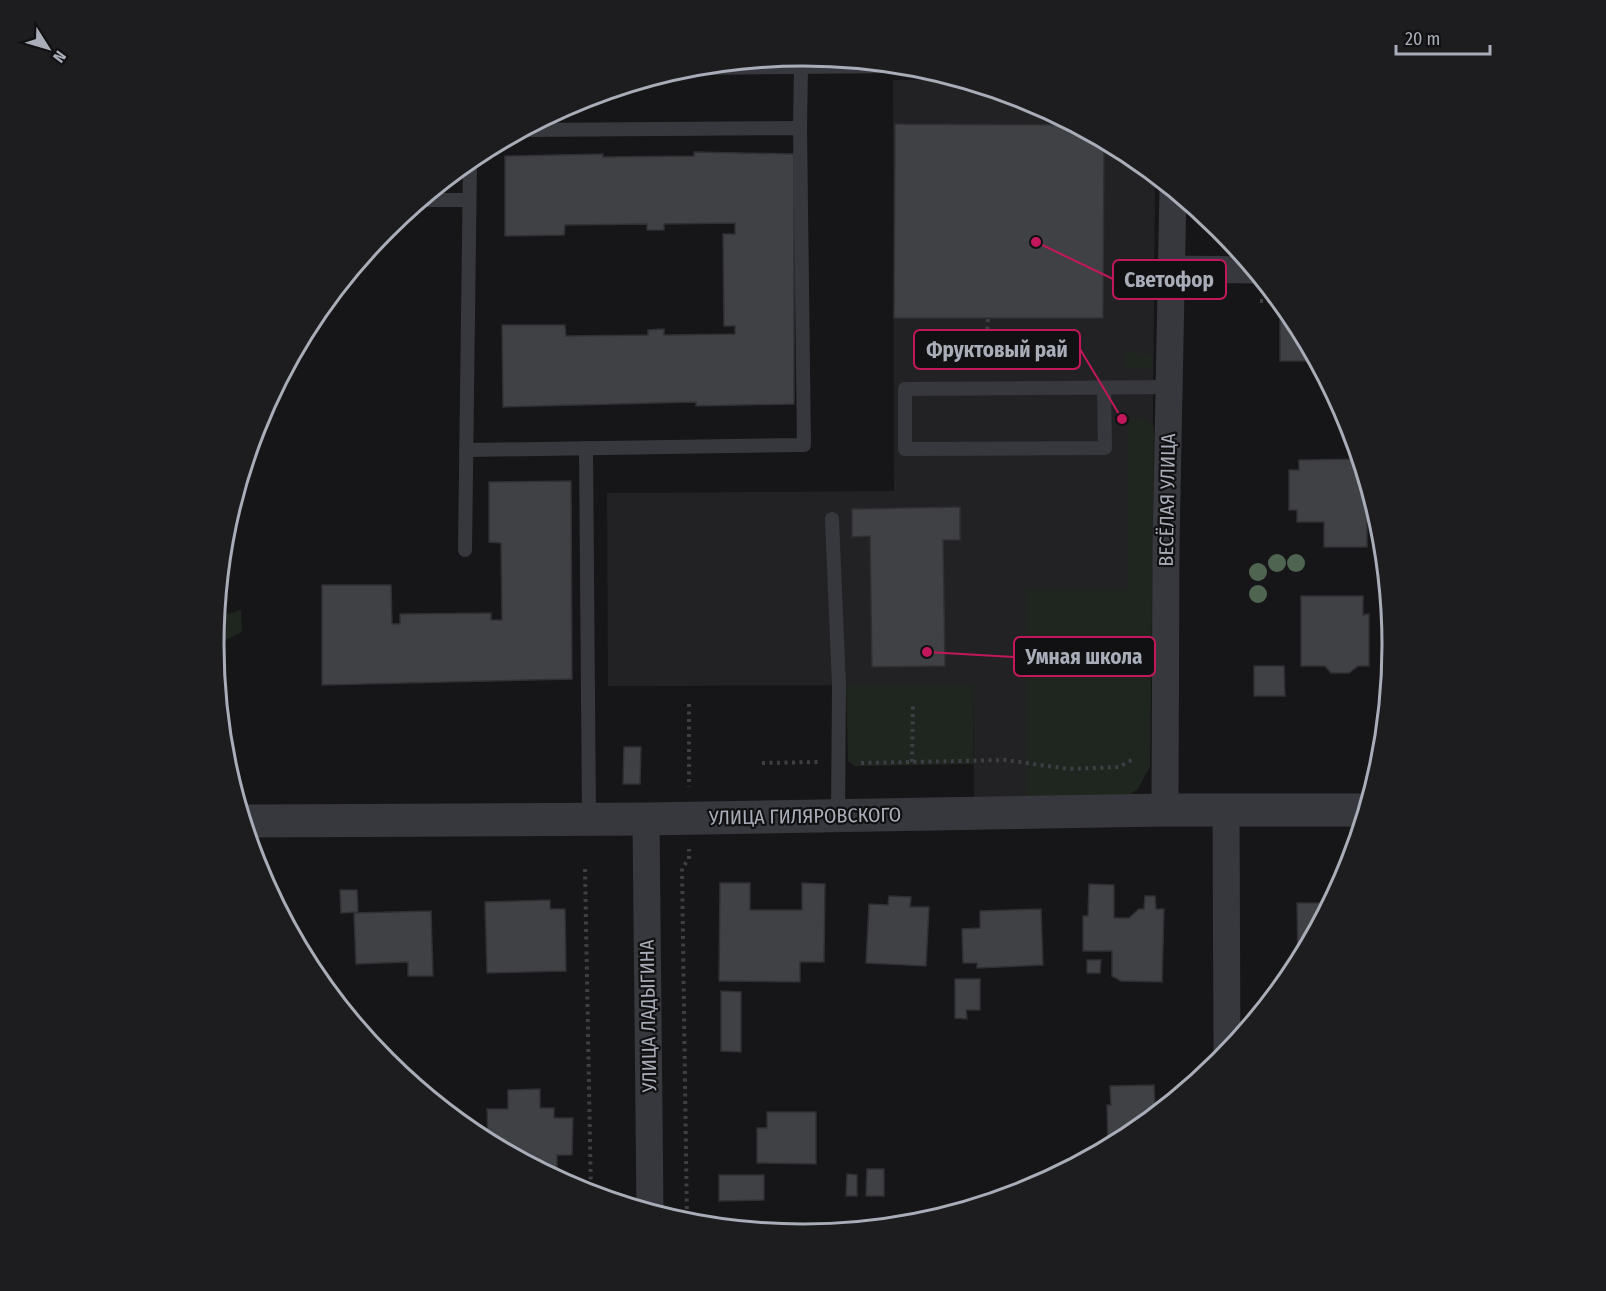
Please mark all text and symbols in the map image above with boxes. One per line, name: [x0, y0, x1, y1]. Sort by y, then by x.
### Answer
north arrow: [18, 18, 78, 78]
scale bar: [1396, 18, 1490, 56]
text: 20 m: [1405, 28, 1440, 50]
text: N: [49, 47, 70, 66]
callout: Светофор: [1113, 260, 1226, 299]
text: Светофор: [1124, 267, 1214, 293]
callout: Фруктовый рай: [914, 330, 1080, 369]
text: Фруктовый рай: [926, 337, 1068, 363]
street label: ВЕСЁЛАЯ УЛИЦА: [1154, 433, 1180, 567]
callout: Умная школа: [1014, 637, 1155, 676]
text: Умная школа: [1025, 644, 1143, 670]
street label: УЛИЦА ГИЛЯРОВСКОГО: [708, 802, 901, 830]
street label: УЛИЦА ЛАДЫГИНА: [635, 939, 661, 1094]

